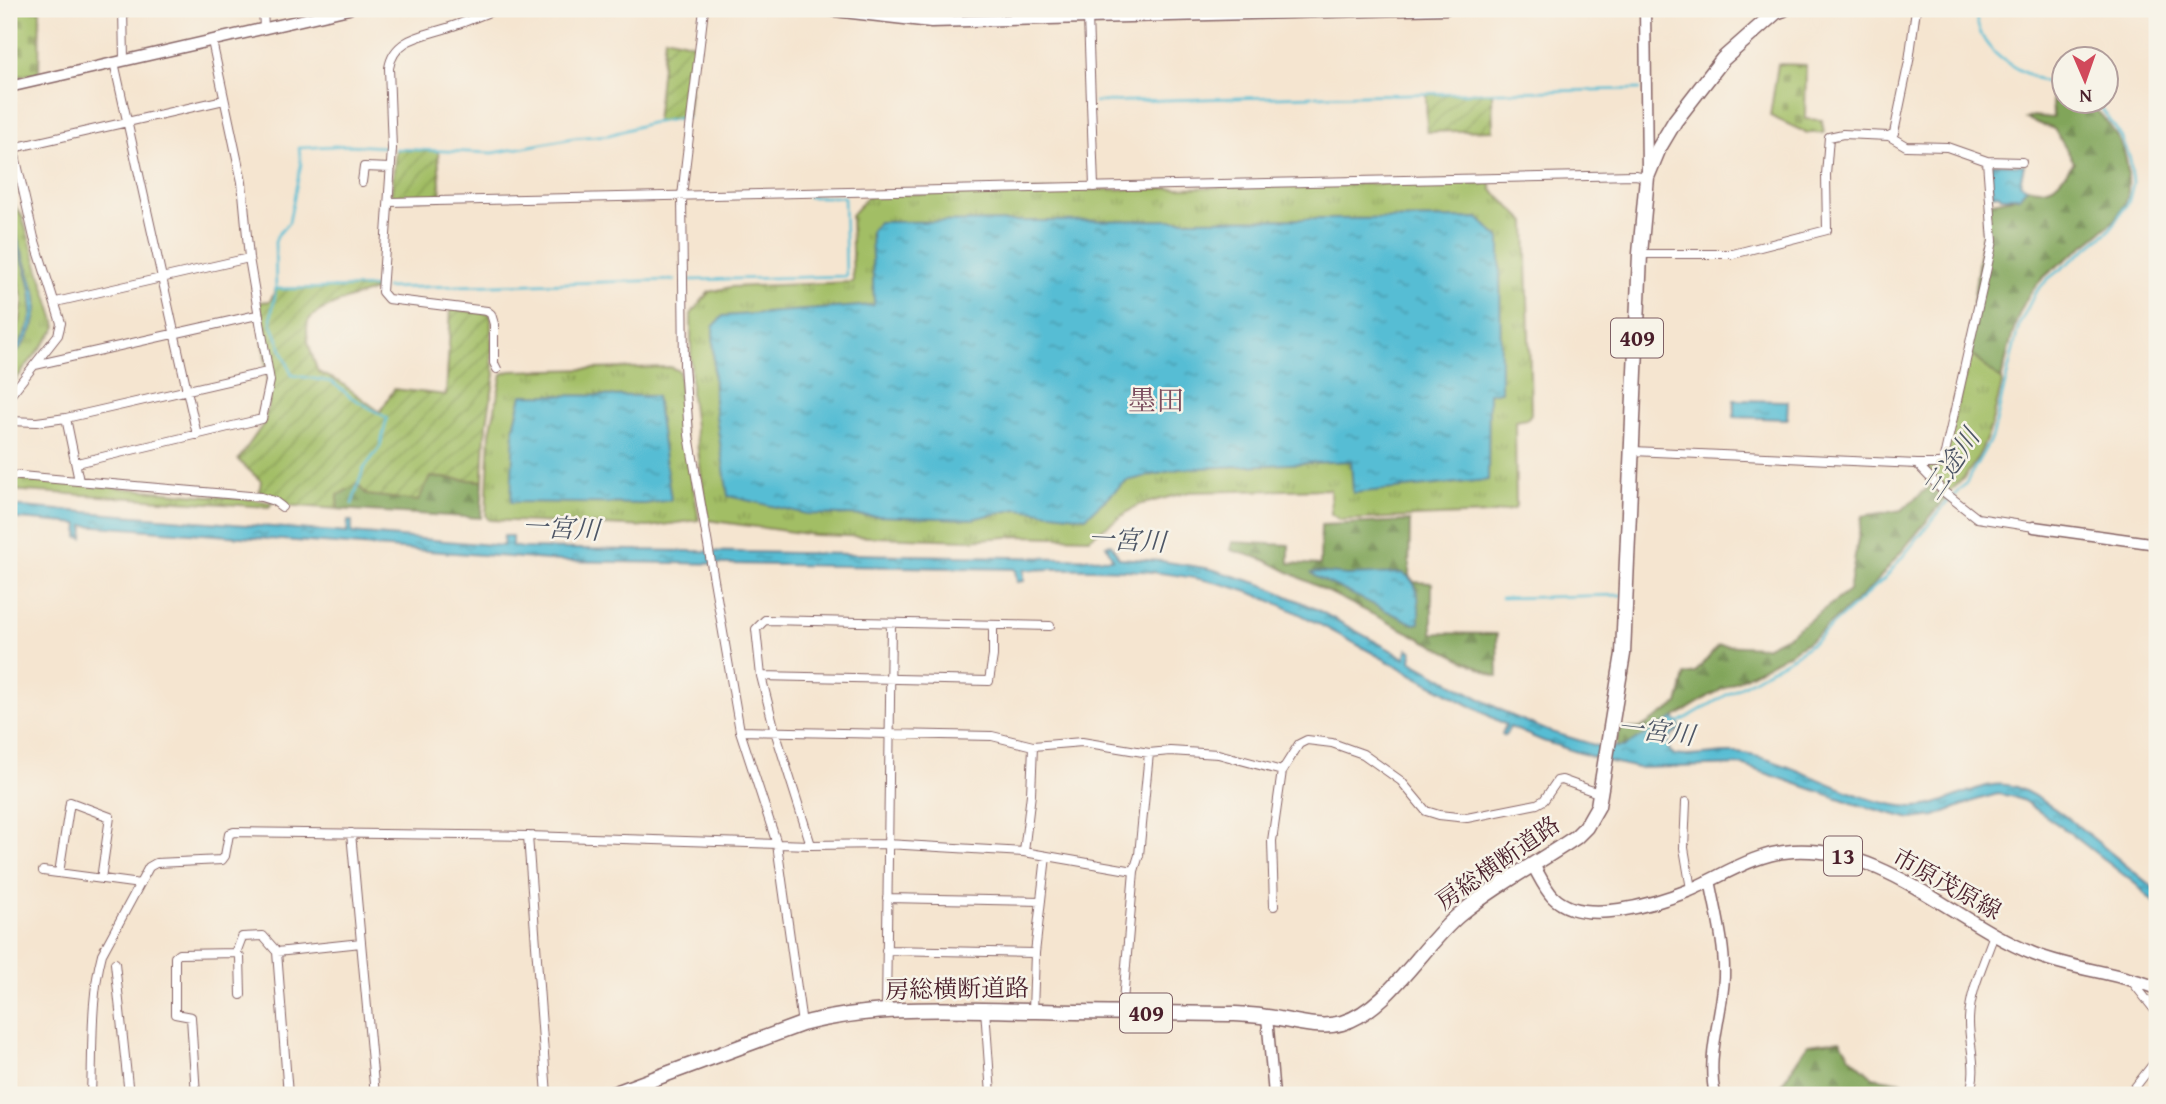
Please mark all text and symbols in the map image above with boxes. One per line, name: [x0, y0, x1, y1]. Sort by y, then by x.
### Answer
north arrow: [2050, 46, 2120, 116]
text: N: [2078, 83, 2092, 111]
road number: 409: [1611, 318, 1663, 358]
district label: 墨田: [1128, 379, 1184, 420]
water label: 三途川: [1913, 418, 1990, 507]
water label: 一宮川: [521, 506, 604, 549]
water label: 一宮川: [1087, 518, 1170, 561]
water label: 一宮川: [1615, 706, 1700, 755]
street label: 房総横断道路: [1429, 807, 1567, 918]
road number: 13: [1824, 836, 1862, 876]
street label: 市原茂原線: [1886, 839, 2008, 928]
street label: 房総横断道路: [885, 970, 1029, 1007]
road number: 409: [1120, 994, 1172, 1032]

